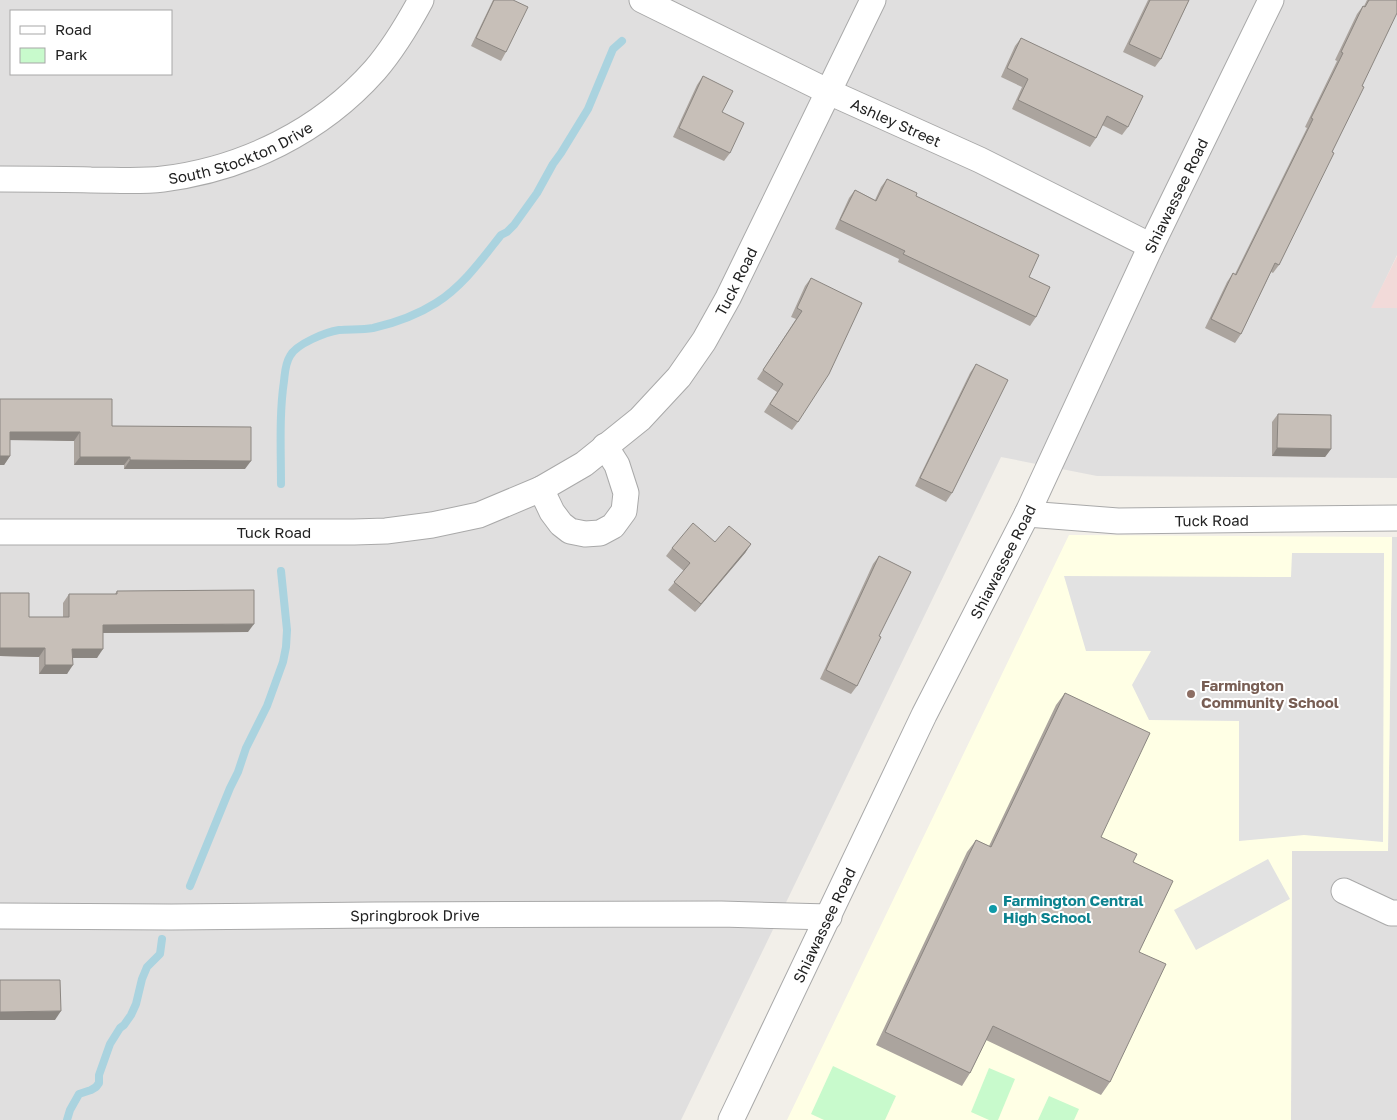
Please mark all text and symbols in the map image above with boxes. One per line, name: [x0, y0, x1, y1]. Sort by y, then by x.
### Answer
legend: [10, 10, 172, 75]
text: Road: [55, 20, 92, 38]
text: Park: [55, 45, 88, 63]
street label: Ashley Street: [848, 94, 944, 150]
street label: South Stockton Drive: [167, 118, 316, 187]
street label: Shiawassee Road: [1140, 135, 1211, 256]
street label: Tuck Road: [711, 244, 760, 319]
street label: Shiawassee Road: [966, 502, 1039, 622]
street label: Tuck Road: [1174, 511, 1249, 529]
street label: Tuck Road: [237, 523, 311, 541]
place label: Farmington Community School: [1201, 676, 1339, 711]
marker: Farmington Community School: [1185, 688, 1197, 700]
street label: Shiawassee Road: [789, 865, 859, 985]
place label: Farmington Central High School: [1003, 891, 1143, 926]
marker: Farmington Central High School: [987, 903, 999, 915]
street label: Springbrook Drive: [350, 906, 480, 924]

